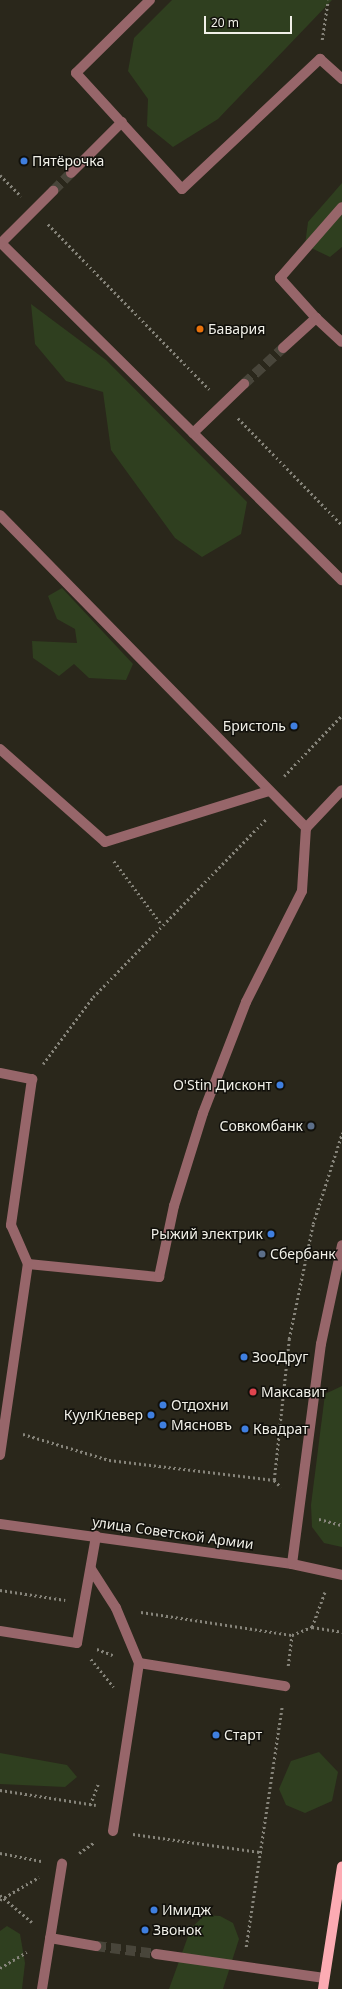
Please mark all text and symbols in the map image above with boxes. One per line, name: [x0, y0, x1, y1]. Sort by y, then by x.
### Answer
scale bar: [206, 8, 294, 34]
text: 20 m: [211, 14, 239, 31]
place label: Пятёрочка: [32, 153, 104, 169]
marker: Пятёрочка: [19, 156, 29, 166]
place label: Бавария: [208, 321, 265, 337]
marker: Бавария: [195, 324, 205, 334]
place label: Бристоль: [223, 718, 286, 734]
marker: Бристоль: [289, 721, 299, 731]
place label: O'Stin Дисконт: [173, 1077, 272, 1093]
marker: O'Stin Дисконт: [275, 1080, 285, 1090]
place label: Совкомбанк: [219, 1118, 303, 1134]
marker: Совкомбанк: [306, 1121, 316, 1131]
place label: Рыжий электрик: [151, 1226, 263, 1242]
marker: Рыжий электрик: [266, 1229, 276, 1239]
place label: Сбербанк: [270, 1246, 336, 1262]
marker: Сбербанк: [257, 1249, 267, 1259]
place label: ЗооДруг: [252, 1349, 308, 1365]
marker: ЗооДруг: [239, 1352, 249, 1362]
place label: Максавит: [261, 1384, 326, 1400]
marker: Максавит: [248, 1387, 258, 1397]
place label: Отдохни: [171, 1397, 229, 1413]
marker: Отдохни: [158, 1400, 168, 1410]
place label: КуулКлевер: [64, 1407, 143, 1423]
marker: КуулКлевер: [146, 1410, 156, 1420]
place label: Мясновъ: [171, 1417, 232, 1433]
marker: Мясновъ: [158, 1420, 168, 1430]
place label: Квадрат: [253, 1421, 309, 1437]
marker: Квадрат: [240, 1424, 250, 1434]
street label: улица Советской Армии: [91, 1513, 255, 1553]
place label: Старт: [224, 1727, 262, 1743]
marker: Старт: [211, 1730, 221, 1740]
place label: Имидж: [162, 1902, 211, 1918]
marker: Имидж: [149, 1905, 159, 1915]
place label: Звонок: [153, 1922, 202, 1938]
marker: Звонок: [140, 1925, 150, 1935]

